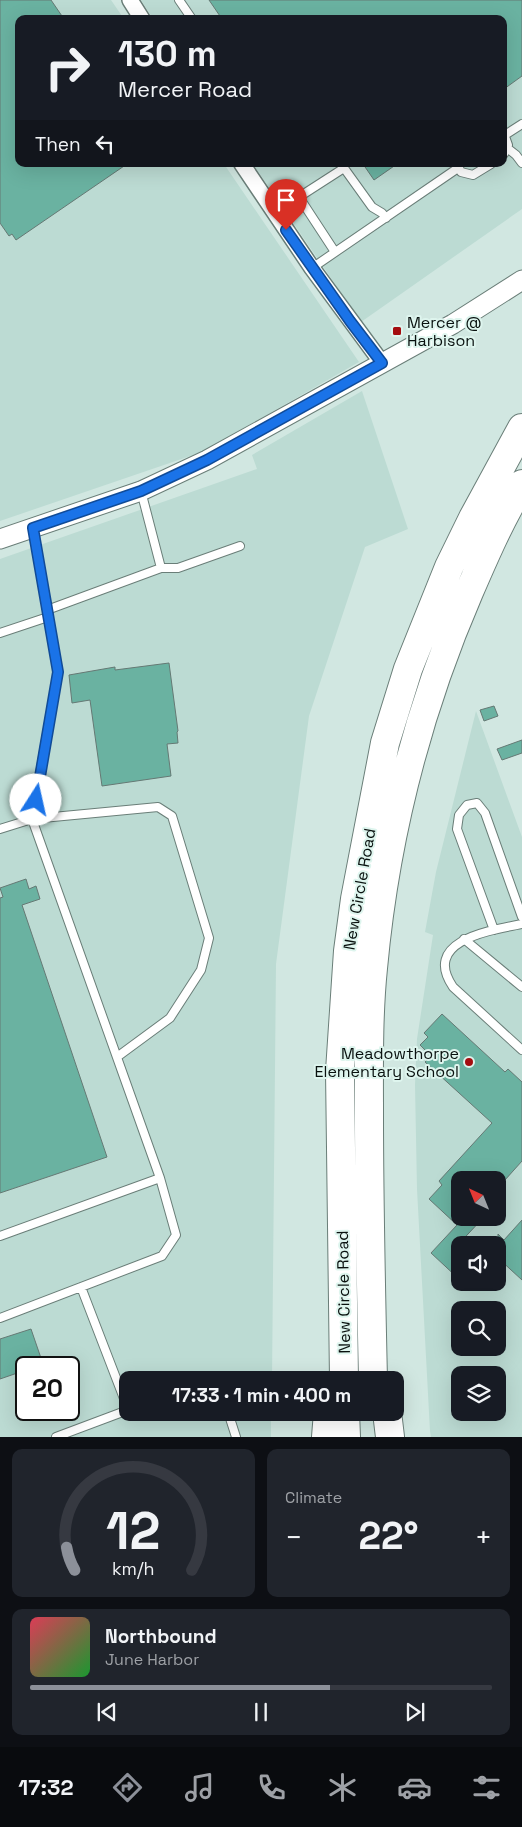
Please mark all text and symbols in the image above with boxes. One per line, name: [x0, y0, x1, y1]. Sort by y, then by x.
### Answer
text: 130 m: [118, 32, 217, 76]
icon: right: [35, 35, 100, 100]
text: Mercer Road: [118, 75, 252, 103]
icon: left: [91, 130, 119, 158]
text: Then: [35, 132, 81, 157]
pin: [265, 179, 307, 230]
icon: arrive: [272, 186, 300, 214]
place label: Mercer @ Harbison: [407, 312, 482, 351]
marker: Mercer @ Harbison: [391, 325, 403, 337]
position arrow: [9, 773, 61, 825]
street label: New Circle Road: [338, 827, 381, 952]
place label: Meadowthorpe Elementary School: [314, 1043, 459, 1082]
marker: Meadowthorpe Elementary School: [463, 1056, 475, 1068]
north arrow: [451, 1171, 506, 1226]
map controls: [451, 1171, 506, 1421]
street label: New Circle Road: [332, 1230, 355, 1354]
button: sound: [451, 1236, 506, 1291]
button: search: [451, 1301, 506, 1356]
speed limit sign: 20: [15, 1356, 80, 1421]
button: layers: [451, 1366, 506, 1421]
text: 17:33 · 1 min · 400 m: [172, 1383, 351, 1408]
text: Climate: [285, 1487, 342, 1508]
text: 12: [106, 1498, 161, 1564]
text: 22°: [358, 1512, 419, 1560]
text: −: [285, 1519, 302, 1555]
text: +: [475, 1519, 492, 1555]
text: km/h: [112, 1557, 155, 1580]
text: Northbound: [105, 1624, 217, 1649]
text: June Harbor: [105, 1649, 199, 1670]
icon: previous: [93, 1698, 121, 1726]
icon: pause: [247, 1698, 275, 1726]
icon: next: [401, 1698, 429, 1726]
icon: directions: [110, 1770, 145, 1805]
icon: music: [182, 1770, 217, 1805]
icon: phone: [254, 1770, 289, 1805]
icon: climate: [325, 1770, 360, 1805]
icon: car: [397, 1770, 432, 1805]
icon: filters: [469, 1770, 504, 1805]
text: 17:32: [18, 1773, 73, 1801]

